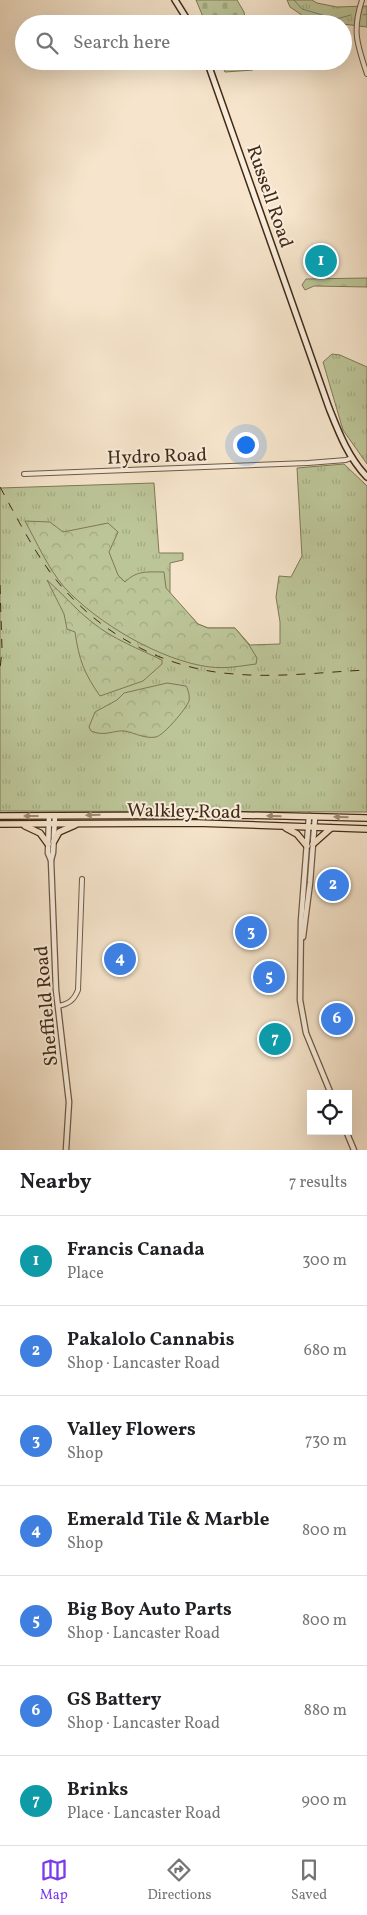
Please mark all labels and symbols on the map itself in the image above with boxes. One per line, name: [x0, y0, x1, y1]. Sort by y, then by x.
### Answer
street label: Russell Road: [239, 142, 299, 251]
pin: 1: [305, 242, 337, 280]
your location: [233, 432, 259, 458]
street label: Hydro Road: [107, 442, 207, 472]
street label: Walkley Road: [127, 798, 241, 826]
one-way arrow: [85, 811, 101, 819]
one-way arrow: [266, 811, 282, 819]
one-way arrow: [23, 812, 39, 820]
one-way arrow: [333, 813, 349, 821]
pin: 2: [317, 866, 349, 904]
pin: 3: [235, 913, 267, 951]
pin: 4: [104, 940, 136, 978]
street label: Sheffield Road: [29, 944, 65, 1067]
pin: 5: [253, 958, 285, 996]
pin: 6: [321, 1000, 353, 1038]
pin: 7: [259, 1020, 291, 1058]

